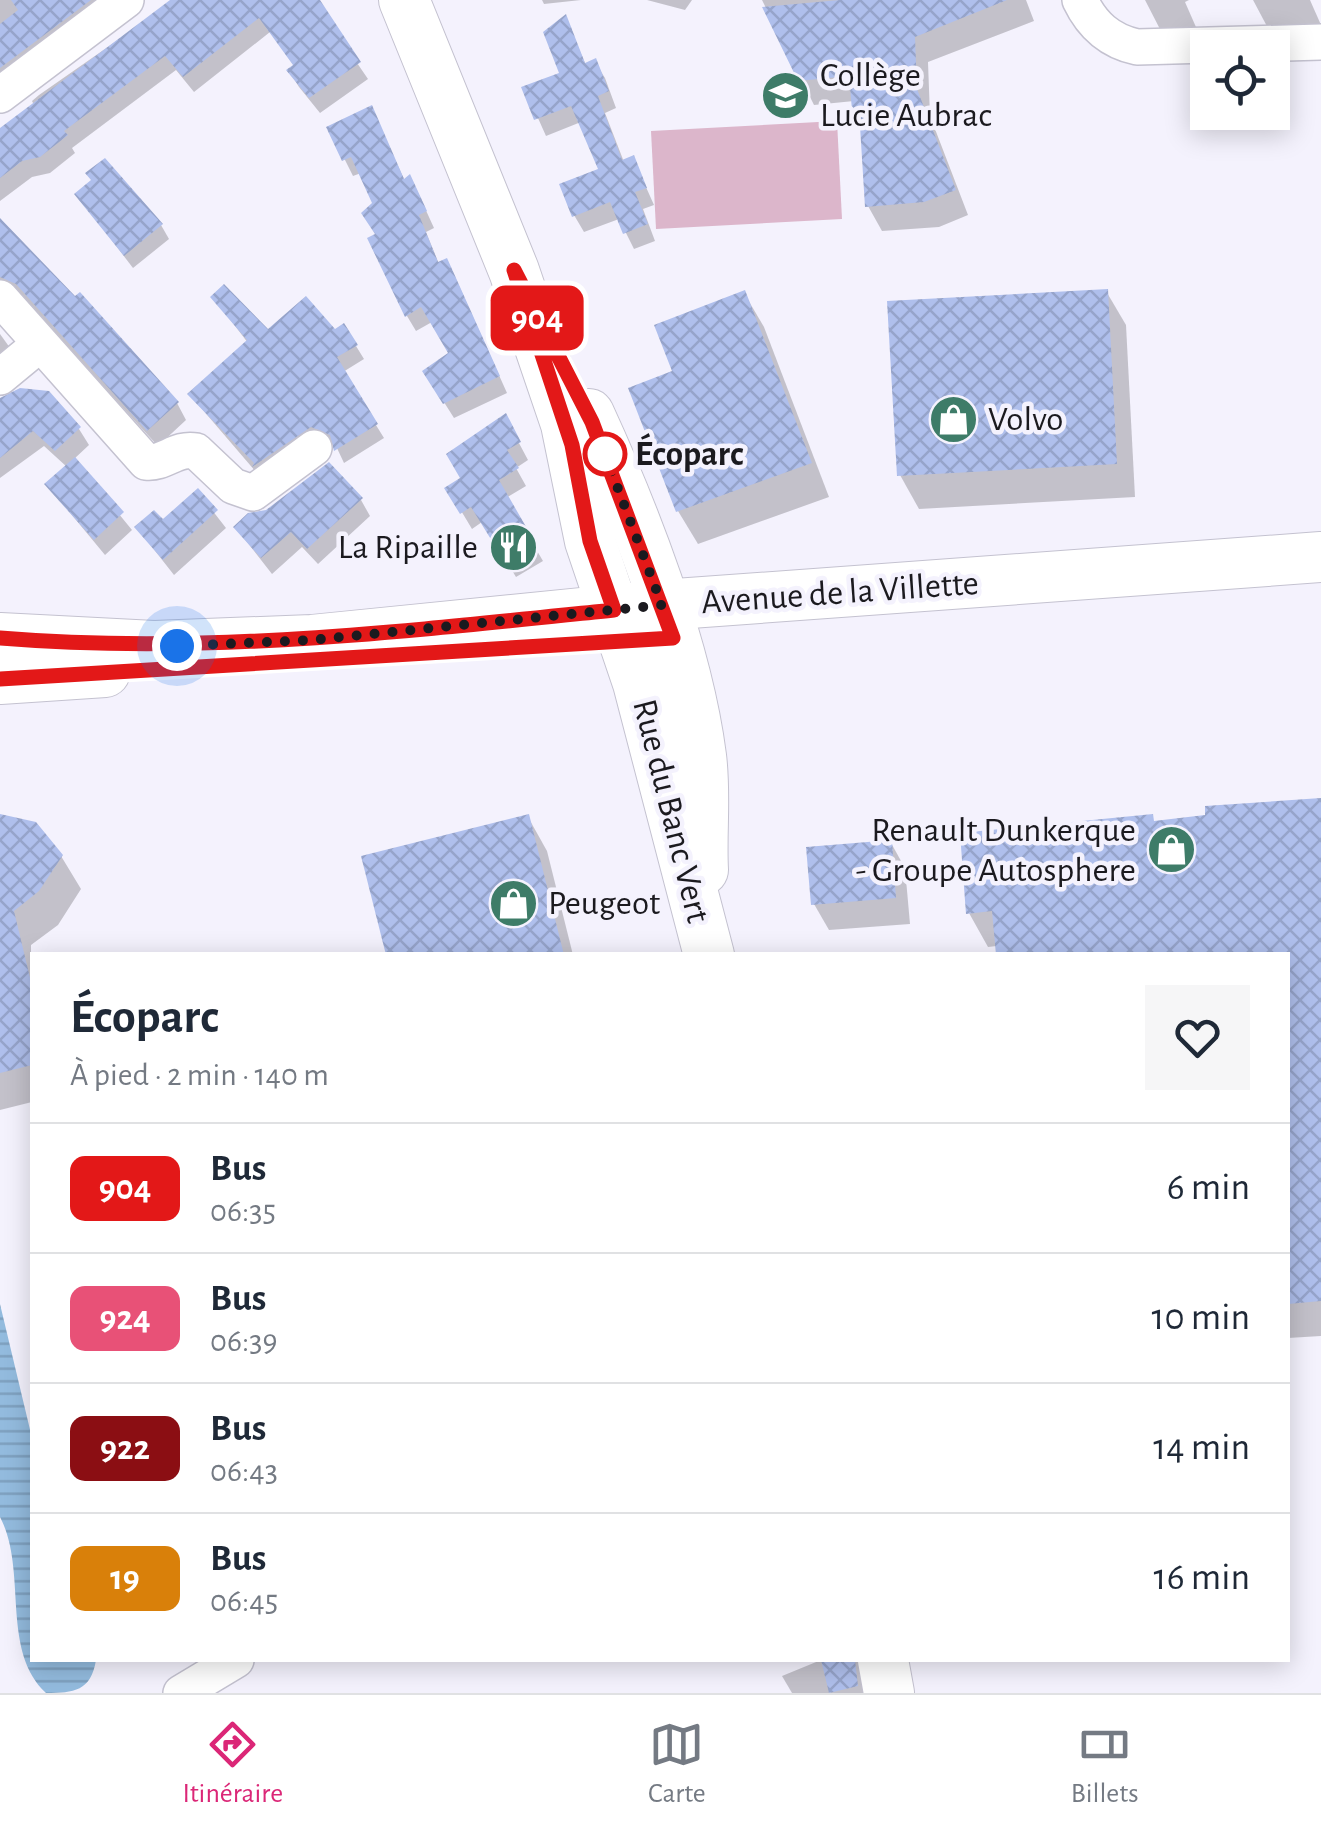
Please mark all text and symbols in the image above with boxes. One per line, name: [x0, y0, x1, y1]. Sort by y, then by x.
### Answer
map controls: [1190, 30, 1290, 130]
button: locate: [1190, 30, 1290, 130]
place label: Collège Lucie Aubrac: [820, 58, 992, 133]
school or university icon: Collège Lucie Aubrac: [759, 69, 811, 121]
line badge: 904: [480, 286, 594, 350]
text: 904: [511, 301, 563, 336]
shop icon: Volvo: [927, 393, 979, 445]
place label: Volvo: [988, 402, 1064, 437]
marker: Écoparc: [584, 433, 626, 475]
place label: Écoparc: [635, 433, 744, 472]
restaurant icon: La Ripaille: [487, 521, 539, 573]
place label: La Ripaille: [338, 530, 478, 565]
street label: Avenue de la Villette: [700, 566, 980, 620]
your location: [152, 621, 202, 671]
street label: Rue du Banc Vert: [626, 696, 716, 926]
place label: Renault Dunkerque - Groupe Autosphere: [855, 813, 1136, 888]
shop icon: Renault Dunkerque - Groupe Autosphere: [1145, 824, 1197, 876]
shop icon: Peugeot: [487, 877, 539, 929]
place label: Peugeot: [548, 886, 660, 921]
button: heart: [1145, 985, 1250, 1090]
text: Écoparc: [70, 994, 219, 1042]
text: À pied · 2 min · 140 m: [70, 1059, 329, 1091]
text: Bus: [210, 1150, 266, 1188]
text: 6 min: [1167, 1169, 1250, 1207]
text: 904: [99, 1171, 151, 1206]
text: 06:35: [210, 1195, 276, 1227]
text: Bus: [210, 1280, 266, 1318]
text: 10 min: [1151, 1299, 1250, 1337]
text: 924: [100, 1301, 151, 1336]
text: 06:39: [210, 1325, 278, 1357]
text: Bus: [210, 1410, 266, 1448]
text: 14 min: [1153, 1429, 1250, 1467]
text: 922: [100, 1431, 150, 1466]
text: 06:43: [210, 1455, 278, 1487]
text: Bus: [210, 1540, 266, 1578]
text: 16 min: [1154, 1559, 1250, 1597]
text: 19: [110, 1561, 140, 1596]
text: 06:45: [210, 1585, 278, 1617]
tab: Itinéraire: [182, 1717, 283, 1811]
tab: Carte: [648, 1717, 706, 1811]
tab: Billets: [1071, 1717, 1139, 1811]

